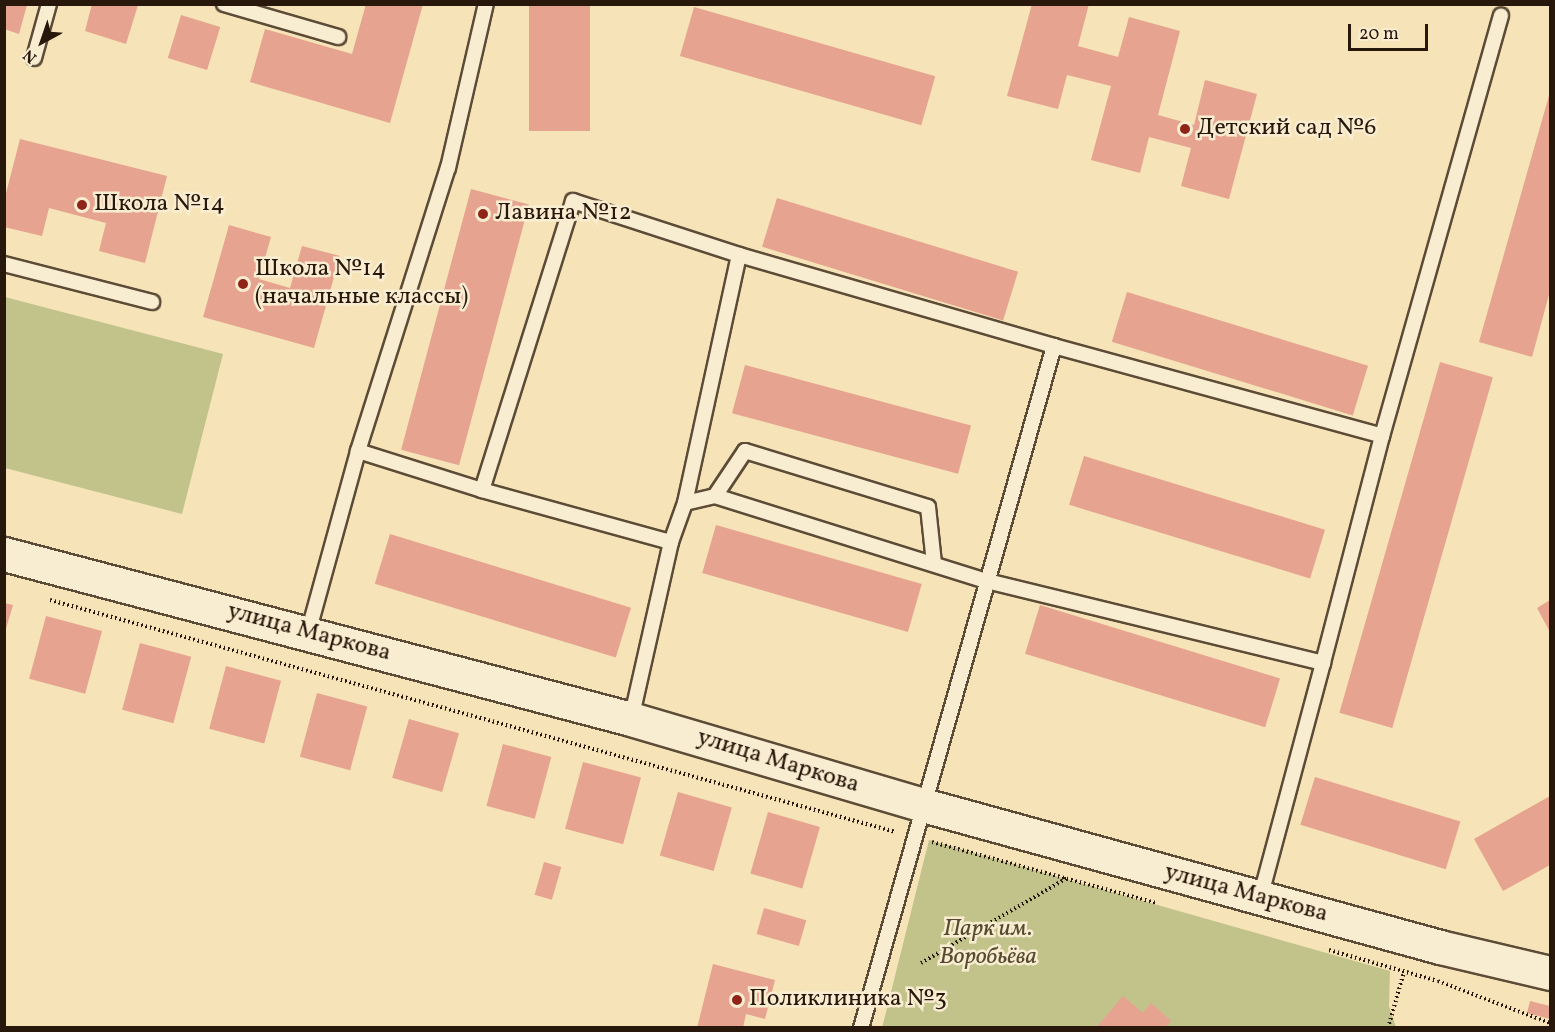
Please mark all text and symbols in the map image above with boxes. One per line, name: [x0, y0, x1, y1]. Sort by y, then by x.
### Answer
north arrow: [12, 12, 72, 72]
scale bar: [1351, 12, 1430, 50]
text: 20 m: [1359, 22, 1399, 47]
text: N: [19, 44, 42, 68]
place label: Детский сад №6: [1197, 115, 1376, 143]
marker: Детский сад №6: [1178, 122, 1192, 136]
place label: Школа №14: [94, 191, 225, 219]
marker: Школа №14: [75, 198, 89, 212]
place label: Лавина №12: [495, 200, 632, 228]
marker: Лавина №12: [476, 207, 490, 221]
place label: Школа №14 (начальные классы): [255, 256, 468, 312]
marker: Школа №14 (начальные классы): [236, 277, 250, 291]
street label: улица Маркова: [224, 597, 394, 669]
street label: улица Маркова: [693, 724, 863, 800]
street label: улица Маркова: [1161, 858, 1331, 930]
park label: Парк им. Воробьёва: [939, 916, 1037, 972]
place label: Поликлиника №3: [749, 986, 947, 1014]
marker: Поликлиника №3: [730, 993, 744, 1007]

